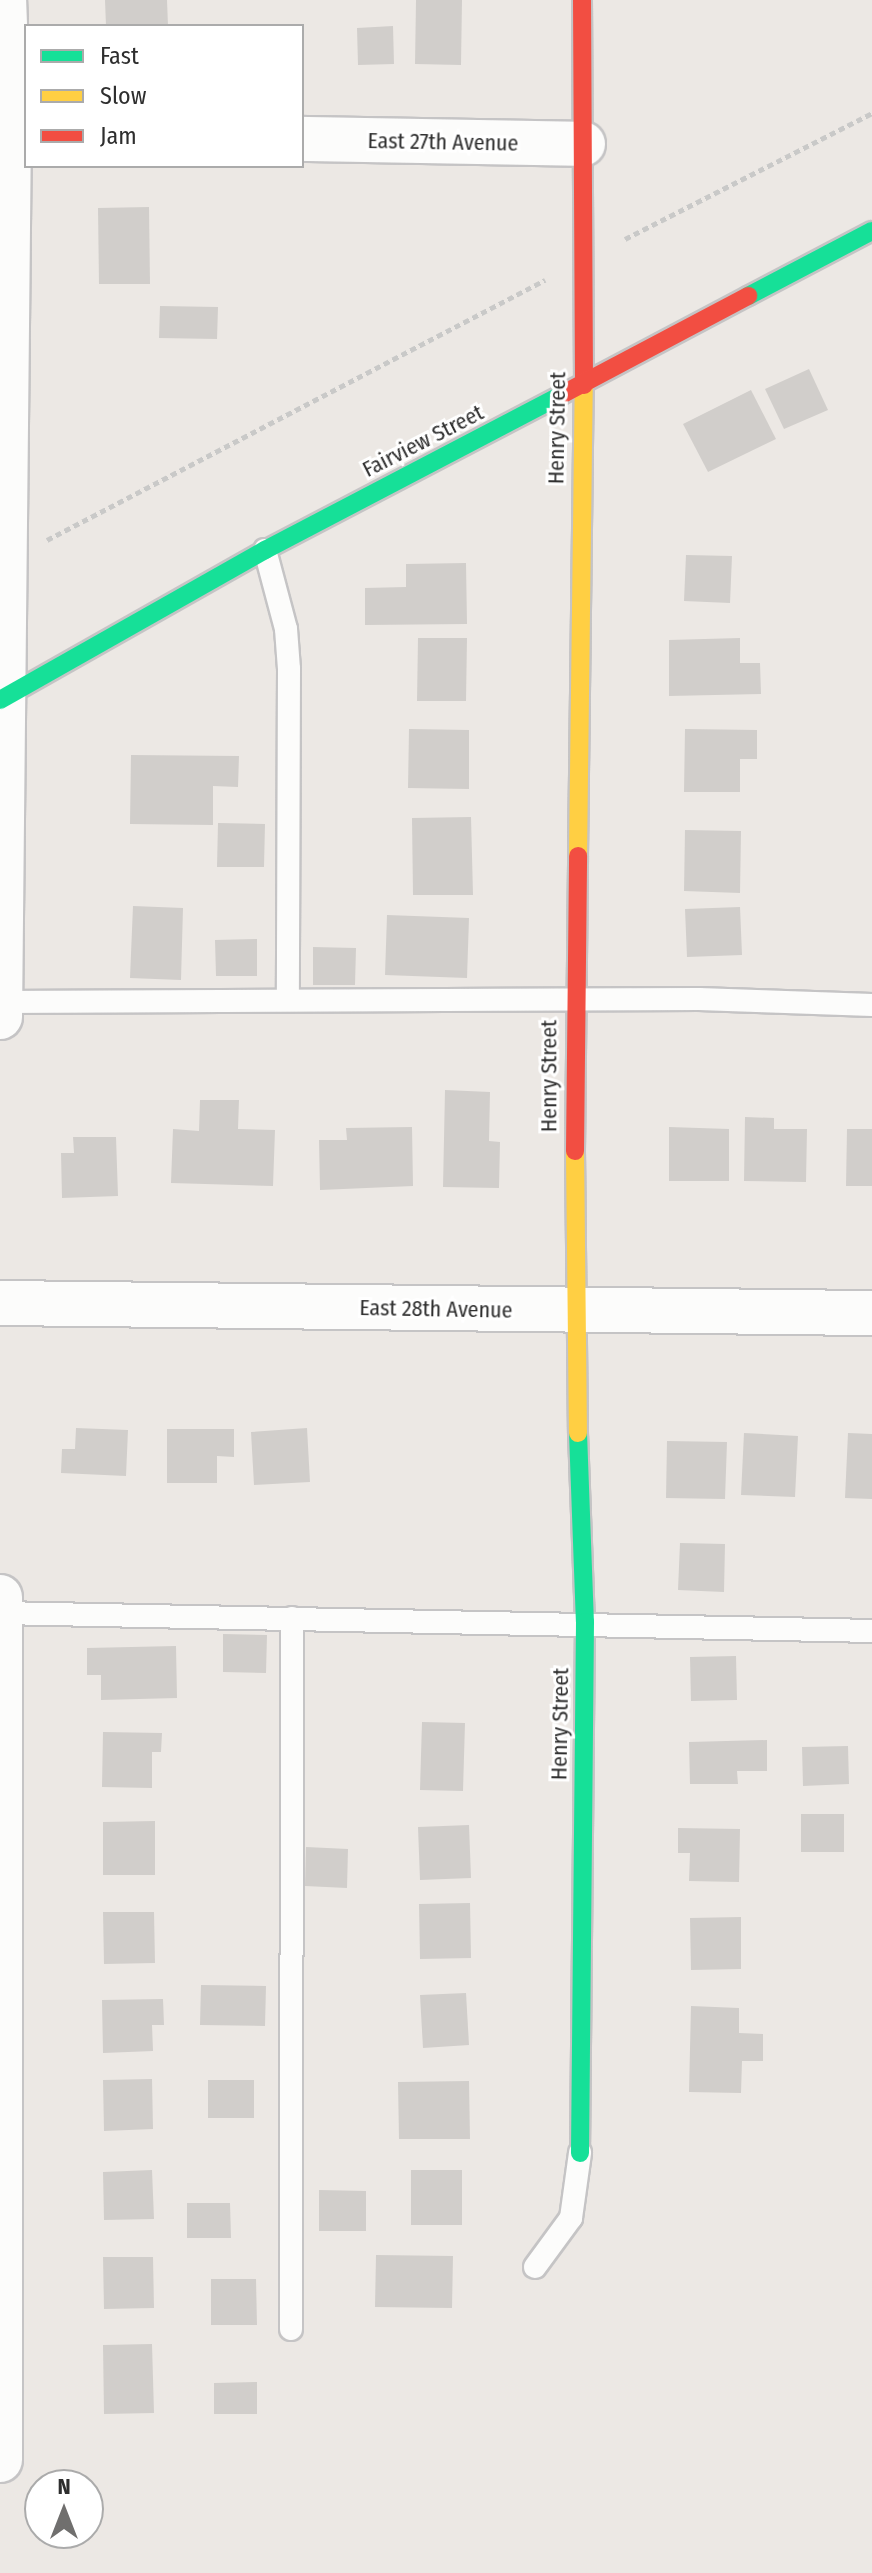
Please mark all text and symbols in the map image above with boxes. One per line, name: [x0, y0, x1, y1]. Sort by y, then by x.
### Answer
legend: [24, 24, 304, 168]
text: Fast: [100, 42, 139, 70]
text: Slow: [100, 82, 146, 110]
text: Jam: [100, 122, 137, 150]
street label: East 27th Avenue: [367, 127, 519, 157]
street label: Henry Street: [543, 372, 571, 484]
street label: Fairview Street: [358, 399, 488, 483]
street label: Henry Street: [536, 1020, 562, 1132]
street label: East 28th Avenue: [359, 1294, 513, 1324]
street label: Henry Street: [546, 1668, 574, 1780]
north arrow: [24, 2469, 104, 2549]
text: N: [57, 2473, 71, 2500]

